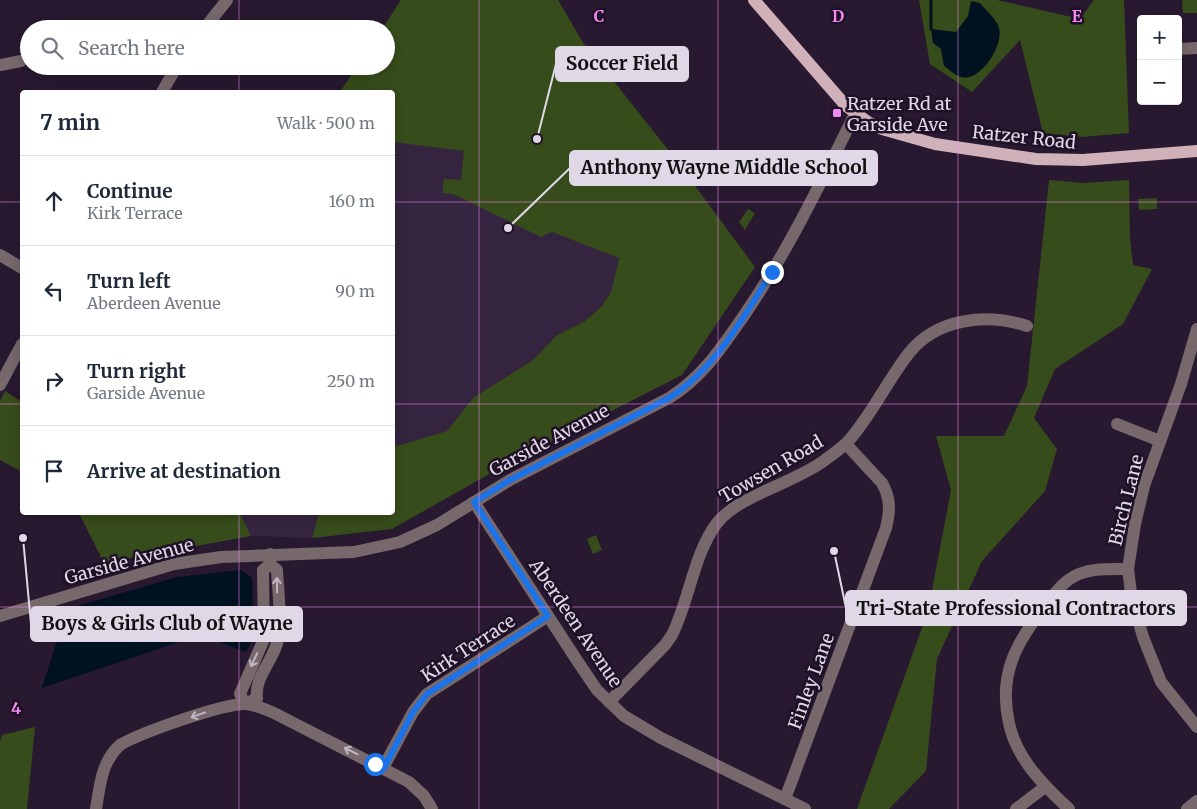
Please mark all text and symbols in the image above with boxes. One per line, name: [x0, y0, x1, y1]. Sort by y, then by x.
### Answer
text: C: [594, 6, 604, 26]
text: D: [832, 6, 844, 26]
text: E: [1072, 6, 1083, 26]
map controls: [1137, 15, 1182, 105]
button: +: [1137, 15, 1182, 60]
search box: [20, 20, 395, 75]
icon: search: [38, 34, 66, 62]
text: Search here: [78, 36, 185, 60]
callout: Soccer Field: [556, 47, 688, 81]
text: Soccer Field: [566, 51, 678, 75]
button: −: [1137, 60, 1182, 105]
place label: Ratzer Rd at Garside Ave: [847, 92, 952, 136]
marker: Ratzer Rd at Garside Ave: [831, 107, 843, 119]
text: 7 min: [40, 109, 100, 136]
text: Walk · 500 m: [277, 113, 375, 133]
street label: Ratzer Road: [971, 120, 1077, 154]
callout: Anthony Wayne Middle School: [570, 151, 877, 185]
text: Anthony Wayne Middle School: [579, 155, 868, 179]
text: Continue: [87, 179, 173, 203]
icon: ahead: [40, 187, 68, 215]
text: 160 m: [329, 191, 375, 211]
text: Kirk Terrace: [87, 203, 183, 223]
route end: [761, 261, 784, 284]
text: Turn left: [87, 269, 171, 293]
icon: left: [40, 277, 68, 305]
text: 90 m: [335, 281, 375, 301]
text: Aberdeen Avenue: [87, 293, 221, 313]
text: Turn right: [87, 359, 186, 383]
icon: right: [40, 367, 68, 395]
text: 250 m: [327, 371, 375, 391]
text: Garside Avenue: [87, 383, 205, 403]
street label: Garside Avenue: [485, 399, 613, 481]
street label: Towsen Road: [715, 430, 827, 508]
street label: Birch Lane: [1104, 452, 1148, 548]
icon: arrive: [40, 457, 68, 485]
text: Arrive at destination: [87, 459, 281, 483]
street label: Garside Avenue: [62, 533, 196, 589]
street label: Aberdeen Avenue: [524, 553, 628, 692]
one-way arrow: [273, 577, 282, 593]
callout: Tri-State Professional Contractors: [846, 591, 1186, 625]
text: Tri-State Professional Contractors: [856, 596, 1176, 620]
callout: Boys & Girls Club of Wayne: [31, 607, 302, 641]
street label: Kirk Terrace: [417, 609, 519, 687]
text: Boys & Girls Club of Wayne: [41, 611, 293, 635]
street label: Finley Lane: [783, 630, 839, 732]
one-way arrow: [249, 652, 258, 667]
text: 4: [11, 698, 21, 718]
one-way arrow: [191, 711, 206, 720]
one-way arrow: [344, 746, 359, 756]
route start: [364, 753, 387, 776]

